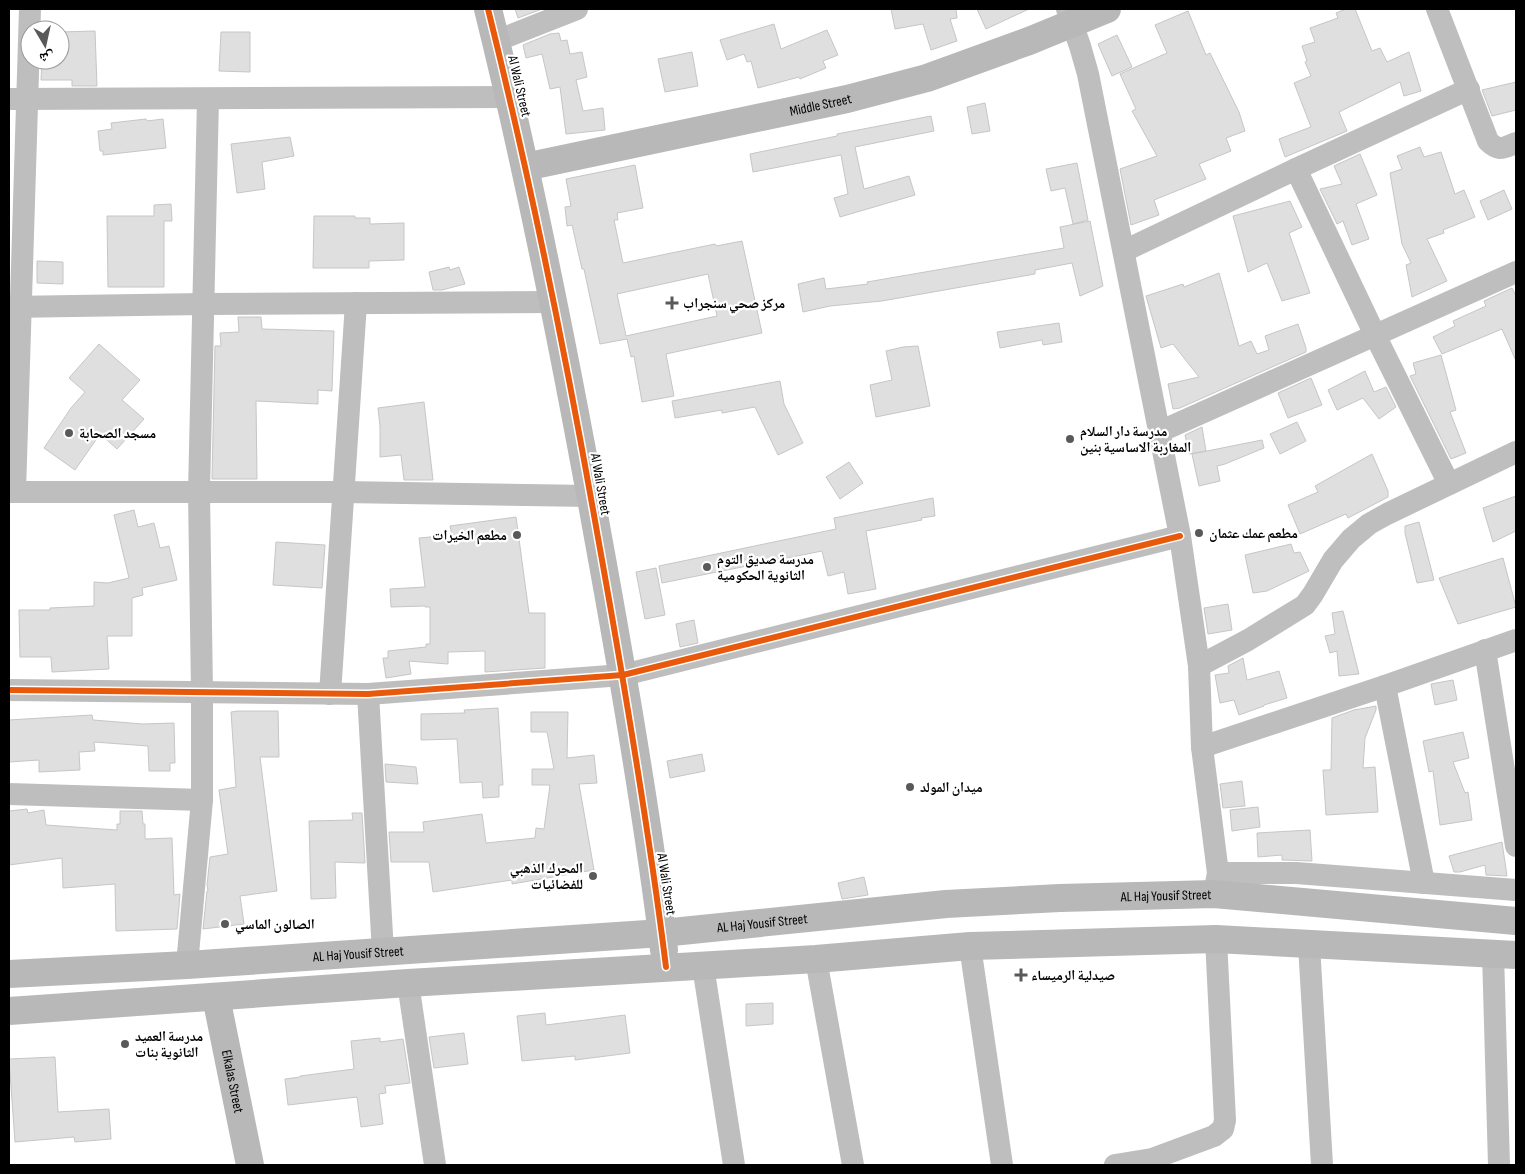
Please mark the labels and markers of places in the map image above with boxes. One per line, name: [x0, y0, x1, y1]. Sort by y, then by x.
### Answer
place label: مركز صحي سنجراب: [683, 295, 785, 314]
marker: مركز صحي سنجراب: [665, 296, 679, 310]
place label: مدرسة دار السلام المغاربة الاساسية بنين: [1080, 423, 1191, 456]
place label: مسجد الصحابة: [79, 425, 156, 442]
marker: مسجد الصحابة: [63, 427, 75, 439]
marker: مدرسة دار السلام المغاربة الاساسية بنين: [1064, 433, 1076, 445]
place label: مطعم عمك عثمان: [1209, 525, 1298, 543]
place label: مطعم الخيرات: [432, 527, 507, 545]
marker: مطعم عمك عثمان: [1193, 527, 1205, 539]
marker: مطعم الخيرات: [511, 529, 523, 541]
place label: مدرسة صديق التوم الثانوية الحكومية: [717, 551, 814, 584]
marker: مدرسة صديق التوم الثانوية الحكومية: [701, 561, 713, 573]
place label: ميدان المولد: [920, 779, 983, 796]
marker: ميدان المولد: [904, 781, 916, 793]
place label: المحرك الذهبي للفضائيات: [510, 860, 583, 893]
marker: المحرك الذهبي للفضائيات: [587, 870, 599, 882]
place label: الصالون الماسي: [235, 916, 315, 935]
marker: الصالون الماسي: [219, 918, 231, 930]
place label: صيدلية الرميساء: [1031, 967, 1115, 984]
marker: صيدلية الرميساء: [1015, 969, 1027, 981]
place label: مدرسة العميد الثانوية بنات: [135, 1028, 203, 1061]
marker: مدرسة العميد الثانوية بنات: [119, 1038, 131, 1050]

